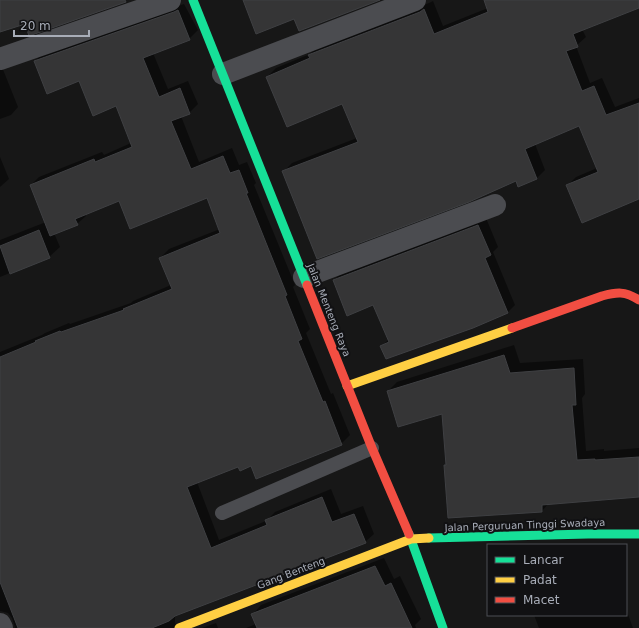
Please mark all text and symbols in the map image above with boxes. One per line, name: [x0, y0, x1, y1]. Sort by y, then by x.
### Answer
scale bar: [14, 12, 89, 38]
text: 20 m: [20, 19, 51, 33]
street label: Jalan Menteng Raya: [305, 261, 353, 358]
street label: Jalan Perguruan Tinggi Swadaya: [443, 517, 606, 533]
legend: [487, 544, 627, 616]
text: Lancar: [523, 553, 564, 567]
street label: Gang Benteng: [255, 555, 327, 591]
text: Padat: [523, 573, 557, 587]
text: Macet: [523, 593, 560, 607]

